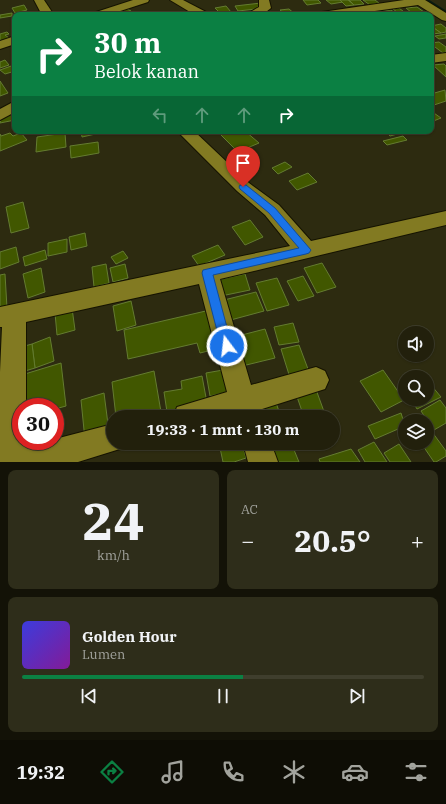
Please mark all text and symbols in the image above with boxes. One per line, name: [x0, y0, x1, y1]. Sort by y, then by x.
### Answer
text: 30 m: [94, 24, 161, 61]
icon: right: [28, 28, 80, 80]
text: Belok kanan: [94, 60, 199, 83]
icon: left: [149, 104, 171, 126]
icon: ahead: [191, 104, 213, 126]
icon: ahead: [233, 104, 255, 126]
icon: right: [275, 104, 297, 126]
pin: [226, 146, 260, 187]
icon: arrive: [232, 152, 254, 174]
position arrow: [206, 325, 248, 367]
map controls: [398, 326, 434, 450]
button: sound: [398, 326, 434, 362]
button: search: [398, 370, 434, 406]
speed limit sign: 30: [12, 398, 64, 450]
button: layers: [398, 414, 434, 450]
text: 19:33 · 1 mnt · 130 m: [147, 420, 299, 439]
text: 24: [82, 487, 145, 554]
text: AC: [241, 501, 258, 518]
text: 20.5°: [294, 521, 371, 560]
text: −: [241, 526, 254, 555]
text: +: [411, 526, 424, 555]
text: km/h: [97, 547, 130, 564]
text: Golden Hour: [82, 627, 177, 646]
text: Lumen: [82, 646, 125, 663]
icon: previous: [78, 685, 100, 707]
icon: pause: [212, 685, 234, 707]
icon: next: [346, 685, 368, 707]
icon: directions: [98, 758, 126, 786]
icon: music: [159, 758, 187, 786]
icon: phone: [219, 758, 247, 786]
icon: climate: [280, 758, 308, 786]
icon: car: [341, 758, 369, 786]
icon: filters: [402, 758, 430, 786]
text: 19:32: [16, 761, 65, 784]

